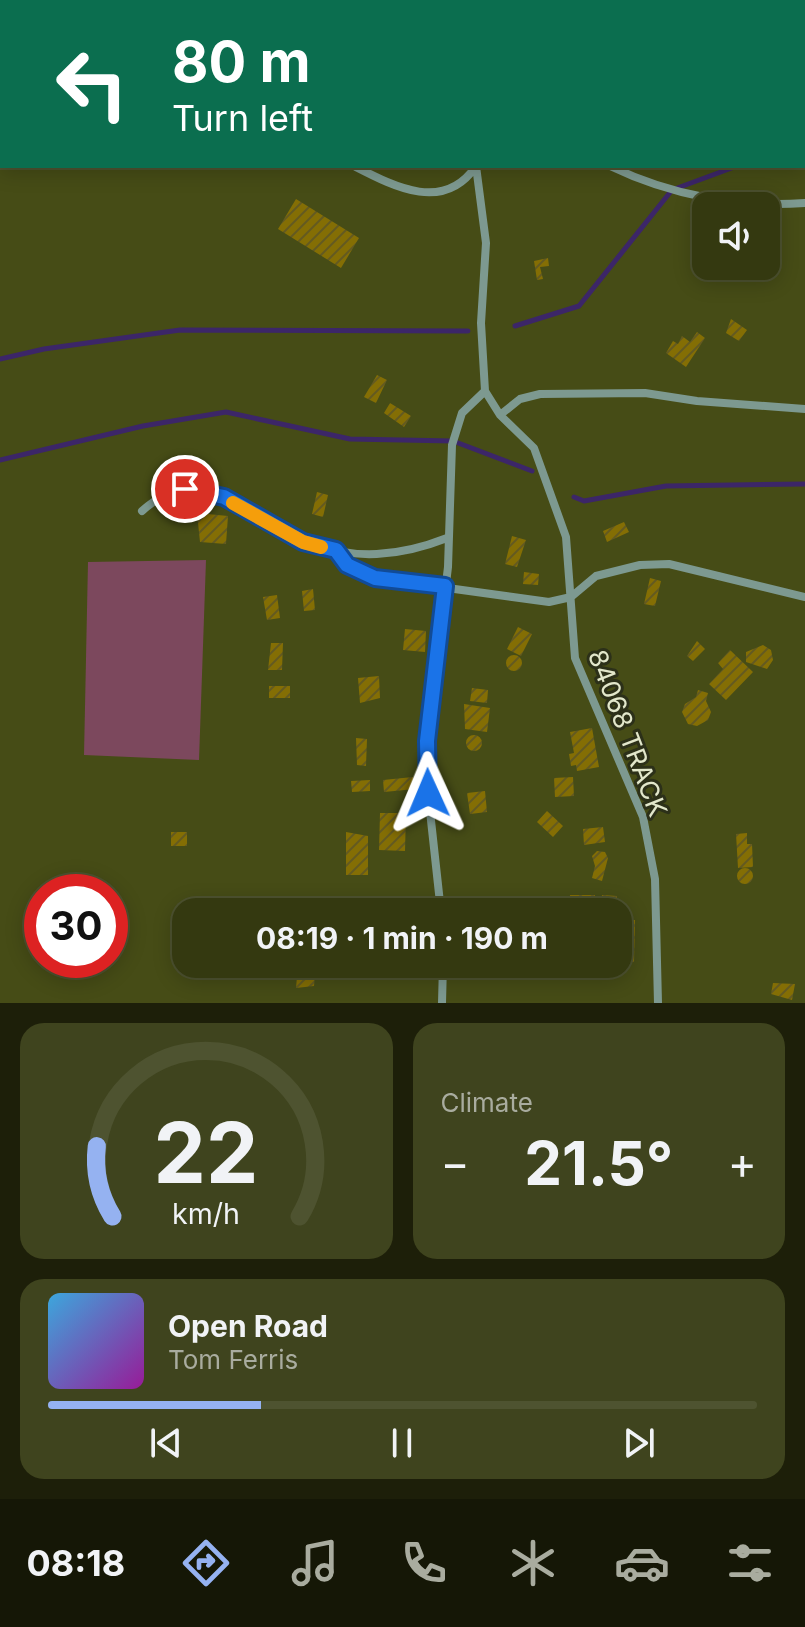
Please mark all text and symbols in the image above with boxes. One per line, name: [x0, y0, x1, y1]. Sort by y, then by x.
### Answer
text: 80 m: [172, 28, 311, 96]
icon: left: [40, 32, 144, 136]
text: Turn left: [172, 96, 313, 140]
map controls: [692, 192, 780, 280]
button: sound: [692, 192, 780, 280]
pin: [151, 455, 219, 523]
icon: arrive: [163, 467, 207, 511]
street label: 84068 TRACK: [582, 645, 674, 821]
position arrow: [386, 751, 470, 835]
speed limit sign: 30: [24, 874, 128, 978]
text: 08:19 · 1 min · 190 m: [256, 920, 548, 956]
text: Climate: [441, 1087, 533, 1118]
text: 22: [154, 1102, 259, 1203]
text: 21.5°: [524, 1127, 673, 1199]
text: −: [441, 1136, 470, 1190]
text: +: [728, 1136, 757, 1190]
text: km/h: [172, 1196, 240, 1231]
text: Open Road: [168, 1308, 328, 1344]
text: Tom Ferris: [168, 1344, 298, 1375]
icon: previous: [144, 1421, 188, 1465]
icon: pause: [380, 1421, 424, 1465]
icon: next: [617, 1421, 661, 1465]
icon: directions: [178, 1535, 234, 1591]
icon: music: [287, 1535, 343, 1591]
icon: phone: [396, 1535, 452, 1591]
icon: climate: [505, 1535, 561, 1591]
icon: car: [614, 1535, 670, 1591]
icon: filters: [722, 1535, 778, 1591]
text: 08:18: [26, 1541, 125, 1585]

